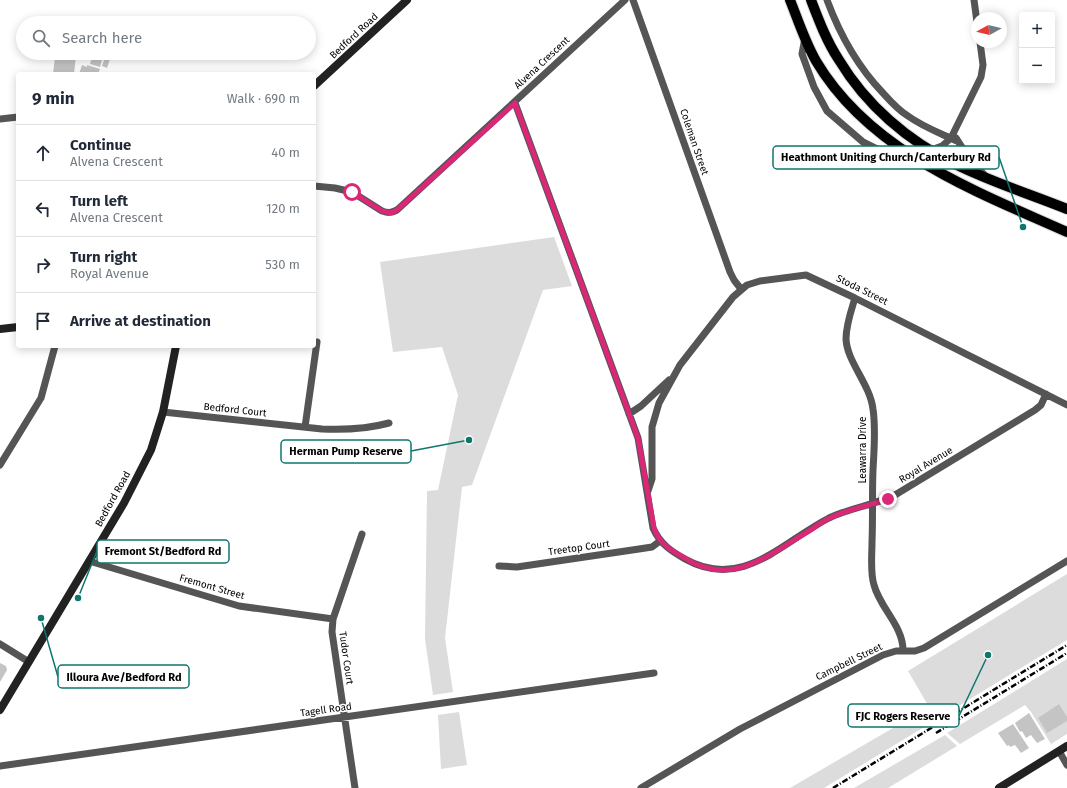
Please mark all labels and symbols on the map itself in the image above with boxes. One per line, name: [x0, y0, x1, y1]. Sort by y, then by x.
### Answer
street label: Bedford Road: [327, 11, 381, 61]
north arrow: [971, 12, 1007, 48]
street label: Alvena Crescent: [512, 34, 573, 92]
street label: Coleman Street: [677, 107, 711, 177]
callout: Heathmont Uniting Church/Canterbury Rd: [773, 146, 999, 169]
text: Heathmont Uniting Church/Canterbury Rd: [781, 151, 991, 164]
route start: [343, 183, 361, 201]
street label: Stoda Street: [834, 272, 890, 308]
street label: Bedford Court: [203, 401, 267, 419]
street label: Leawarra Drive: [857, 417, 869, 483]
callout: Herman Pump Reserve: [281, 440, 411, 463]
street label: Royal Avenue: [897, 444, 955, 486]
text: Herman Pump Reserve: [289, 445, 403, 458]
street label: Bedford Road: [93, 469, 133, 529]
route end: [879, 490, 897, 508]
street label: Treetop Court: [548, 538, 611, 558]
callout: Fremont St/Bedford Rd: [97, 540, 229, 563]
text: Fremont St/Bedford Rd: [105, 545, 221, 558]
street label: Fremont Street: [178, 572, 246, 602]
street label: Tudor Court: [336, 631, 356, 686]
street label: Campbell Street: [814, 641, 885, 683]
callout: Illoura Ave/Bedford Rd: [58, 665, 189, 688]
text: Illoura Ave/Bedford Rd: [66, 671, 182, 684]
street label: Tagell Road: [299, 700, 353, 720]
callout: FJC Rogers Reserve: [848, 704, 959, 727]
text: FJC Rogers Reserve: [856, 710, 950, 723]

